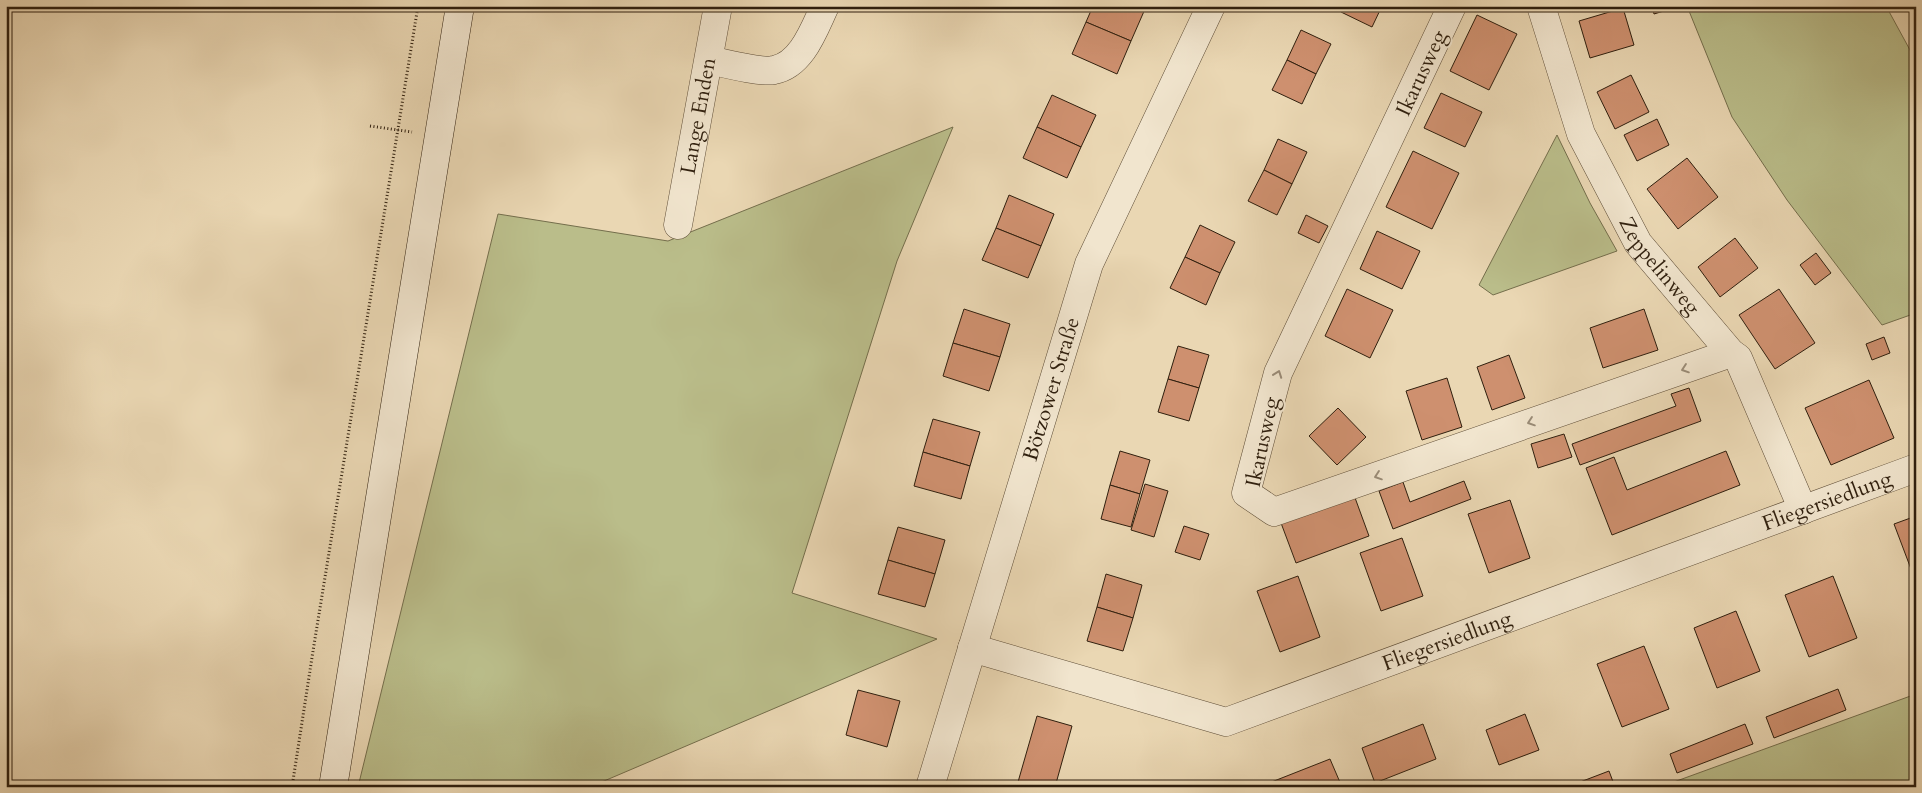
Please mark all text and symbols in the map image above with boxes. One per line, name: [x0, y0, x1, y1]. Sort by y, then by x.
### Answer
street label: Ikarusweg: [1389, 25, 1454, 121]
street label: Lange Enden: [674, 55, 723, 177]
street label: Zeppelinweg: [1612, 212, 1707, 321]
street label: Bötzower Straße: [1016, 314, 1087, 464]
one-way arrow: [1681, 363, 1690, 373]
one-way arrow: [1272, 370, 1282, 378]
street label: Ikarusweg: [1239, 394, 1286, 490]
one-way arrow: [1528, 416, 1536, 426]
street label: Fliegersiedlung: [1758, 464, 1896, 538]
one-way arrow: [1374, 470, 1383, 480]
street label: Fliegersiedlung: [1378, 604, 1516, 678]

